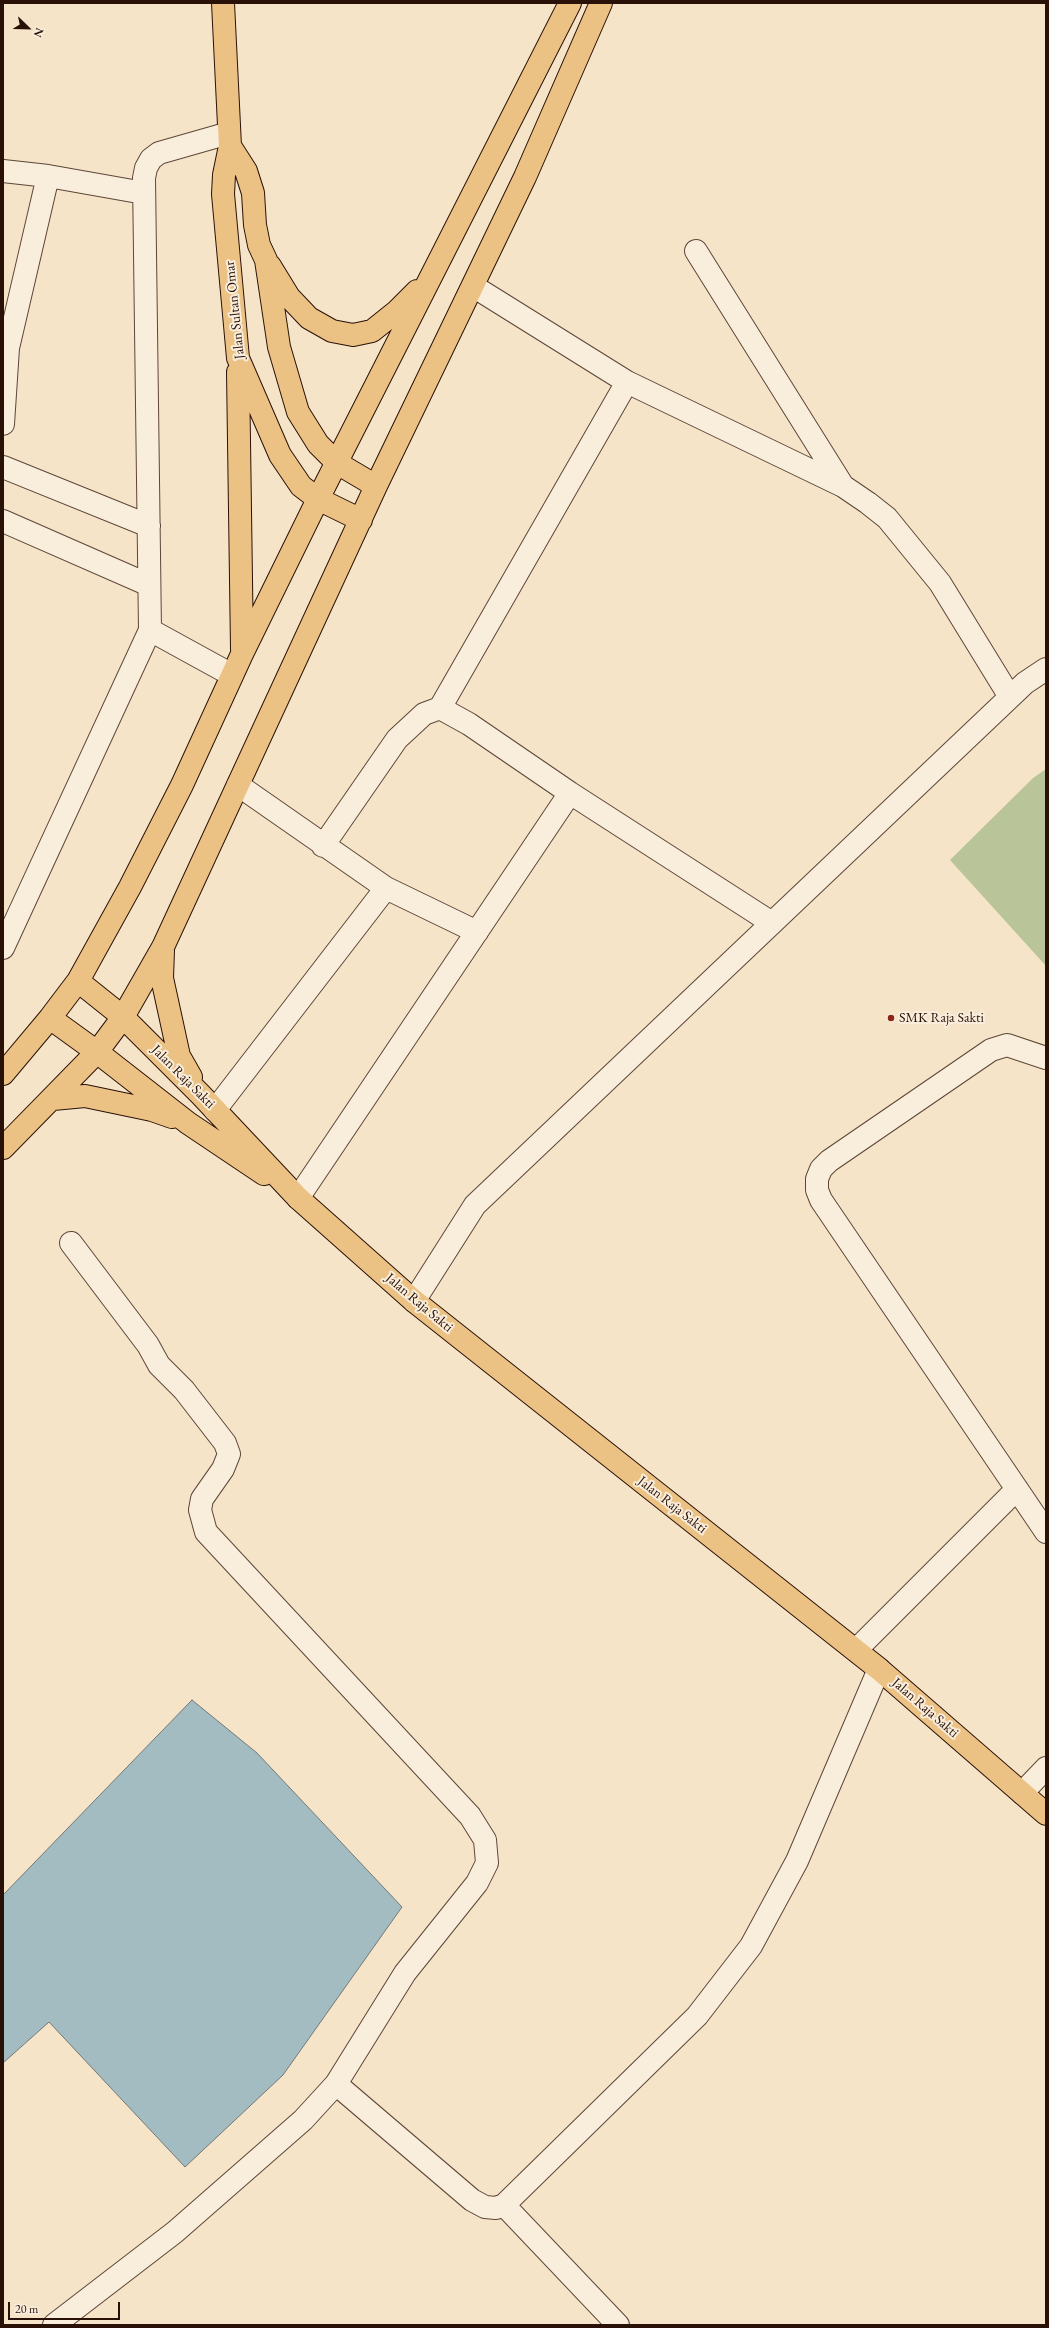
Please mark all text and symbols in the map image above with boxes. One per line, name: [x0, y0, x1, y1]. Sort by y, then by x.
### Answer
north arrow: [8, 8, 48, 48]
text: N: [31, 26, 47, 40]
street label: Jalan Sultan Omar: [221, 260, 249, 360]
place label: SMK Raja Sakti: [899, 1010, 984, 1026]
marker: SMK Raja Sakti: [886, 1013, 896, 1023]
street label: Jalan Raja Sakti: [148, 1042, 218, 1112]
street label: Jalan Raja Sakti: [382, 1270, 456, 1336]
street label: Jalan Raja Sakti: [634, 1473, 710, 1537]
street label: Jalan Raja Sakti: [888, 1674, 962, 1742]
scale bar: [10, 2294, 122, 2320]
text: 20 m: [15, 2301, 38, 2317]

